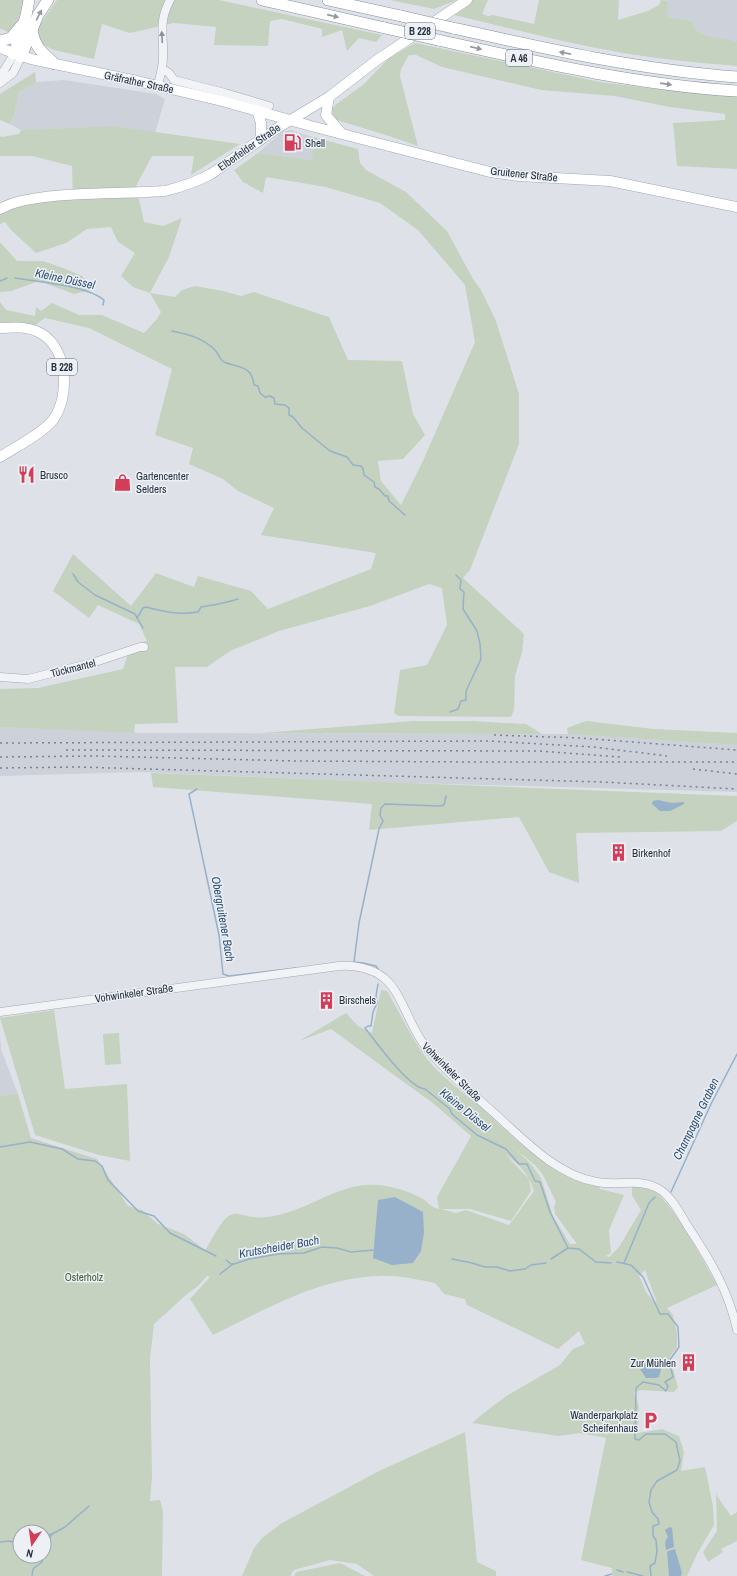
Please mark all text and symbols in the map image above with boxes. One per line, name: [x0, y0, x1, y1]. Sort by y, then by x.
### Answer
one-way arrow: [36, 9, 42, 21]
one-way arrow: [327, 13, 339, 19]
road number: B 228: [405, 23, 435, 39]
one-way arrow: [159, 31, 166, 44]
one-way arrow: [470, 46, 482, 52]
one-way arrow: [559, 49, 571, 55]
road number: A 46: [506, 50, 532, 66]
street label: Gräfrather Straße: [103, 68, 175, 96]
one-way arrow: [660, 81, 672, 88]
street label: Elberfelder Straße: [215, 120, 283, 174]
fuel station icon: Shell: [282, 133, 302, 153]
place label: Shell: [305, 136, 325, 150]
street label: Gruitener Straße: [490, 164, 558, 184]
water label: Kleine Düssel: [34, 265, 97, 293]
road number: B 228: [47, 359, 77, 375]
restaurant icon: Brusco: [17, 465, 37, 485]
place label: Brusco: [40, 468, 68, 482]
place label: Gartencenter Selders: [136, 469, 189, 496]
shop icon: Gartencenter Selders: [113, 472, 133, 492]
street label: Tückmantel: [49, 656, 97, 680]
building icon: Birkenhof: [609, 843, 629, 863]
place label: Birkenhof: [632, 846, 671, 860]
water label: Obergruitener Bach: [208, 875, 238, 963]
street label: Vohwinkeler Straße: [94, 981, 174, 1005]
building icon: Birschels: [316, 990, 336, 1010]
place label: Birschels: [339, 993, 377, 1007]
street label: Vohwinkeler Straße: [419, 1039, 485, 1105]
water label: Champagne Graben: [669, 1075, 723, 1163]
water label: Kleine Düssel: [436, 1085, 494, 1136]
water label: Krutscheider Bach: [238, 1232, 320, 1262]
park label: Osterholz: [65, 1270, 104, 1284]
building icon: Zur Mühlen: [679, 1353, 699, 1373]
place label: Zur Mühlen: [630, 1356, 676, 1370]
place label: Wanderparkplatz Scheifenhaus: [570, 1408, 638, 1435]
parking icon: Wanderparkplatz Scheifenhaus: [641, 1411, 661, 1431]
north arrow: [12, 1524, 52, 1564]
text: N: [25, 1546, 34, 1561]

